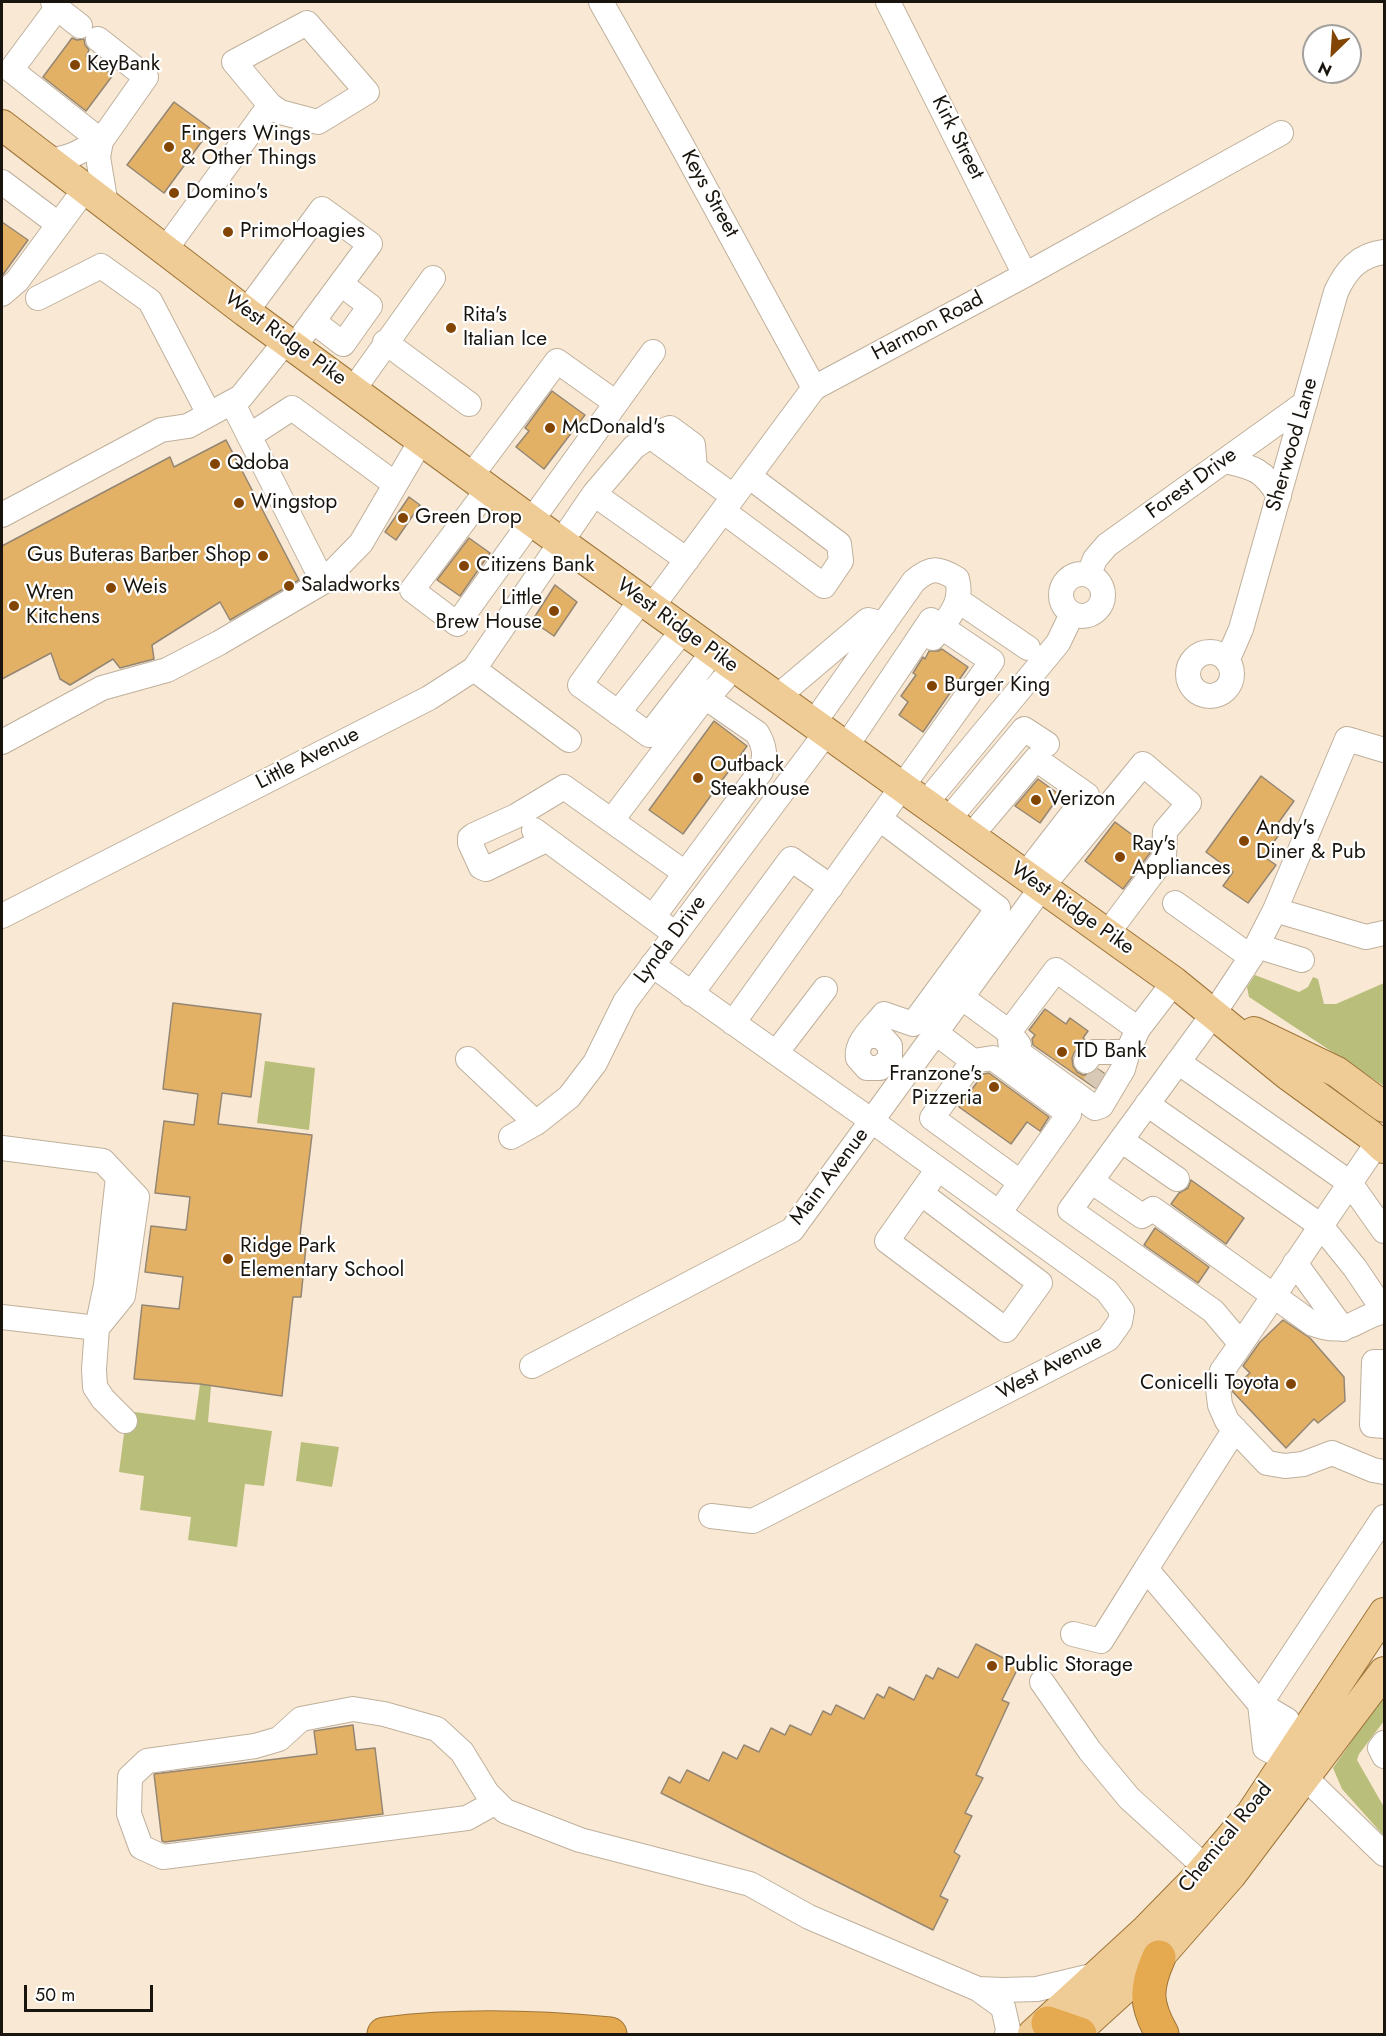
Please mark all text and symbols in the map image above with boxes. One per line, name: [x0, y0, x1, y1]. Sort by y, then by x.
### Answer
north arrow: [1302, 24, 1362, 84]
place label: KeyBank: [87, 52, 160, 78]
text: N: [1314, 56, 1336, 82]
marker: KeyBank: [68, 58, 82, 72]
street label: Kirk Street: [925, 92, 989, 184]
place label: Fingers Wings & Other Things: [181, 122, 316, 172]
marker: Fingers Wings & Other Things: [162, 140, 176, 154]
street label: Keys Street: [675, 146, 743, 242]
place label: Domino's: [186, 180, 268, 206]
marker: Domino's: [167, 186, 181, 200]
place label: PrimoHoagies: [240, 219, 365, 245]
marker: PrimoHoagies: [221, 225, 235, 239]
street label: West Ridge Pike: [219, 286, 351, 392]
street label: Harmon Road: [868, 287, 988, 367]
place label: Rita's Italian Ice: [463, 303, 547, 353]
marker: Rita's Italian Ice: [444, 321, 458, 335]
street label: Sherwood Lane: [1262, 375, 1324, 515]
place label: McDonald's: [562, 415, 665, 441]
marker: McDonald's: [543, 421, 557, 435]
street label: Forest Drive: [1142, 443, 1242, 525]
place label: Qdoba: [227, 451, 289, 477]
marker: Qdoba: [208, 457, 222, 471]
place label: Wingstop: [251, 490, 337, 516]
marker: Wingstop: [232, 496, 246, 510]
place label: Green Drop: [415, 505, 522, 531]
marker: Green Drop: [396, 511, 410, 525]
place label: Gus Buteras Barber Shop: [27, 543, 251, 569]
marker: Gus Buteras Barber Shop: [256, 549, 270, 563]
place label: Citizens Bank: [476, 553, 594, 579]
marker: Citizens Bank: [457, 559, 471, 573]
place label: Saladworks: [301, 573, 400, 599]
street label: West Ridge Pike: [611, 573, 743, 679]
place label: Weis: [123, 575, 167, 601]
marker: Saladworks: [282, 579, 296, 593]
place label: Wren Kitchens: [26, 581, 100, 631]
marker: Weis: [104, 581, 118, 595]
place label: Little Brew House: [436, 586, 542, 636]
marker: Wren Kitchens: [7, 599, 21, 613]
marker: Little Brew House: [547, 604, 561, 618]
place label: Burger King: [944, 673, 1050, 699]
marker: Burger King: [925, 679, 939, 693]
street label: Little Avenue: [252, 722, 364, 796]
place label: Outback Steakhouse: [710, 753, 809, 803]
marker: Outback Steakhouse: [691, 771, 705, 785]
place label: Verizon: [1048, 787, 1115, 813]
marker: Verizon: [1029, 793, 1043, 807]
place label: Andy's Diner & Pub: [1256, 816, 1366, 866]
place label: Ray's Appliances: [1132, 832, 1231, 882]
marker: Andy's Diner & Pub: [1237, 834, 1251, 848]
marker: Ray's Appliances: [1113, 850, 1127, 864]
street label: West Ridge Pike: [1006, 857, 1138, 961]
street label: Lynda Drive: [630, 891, 712, 989]
place label: TD Bank: [1074, 1039, 1146, 1065]
marker: TD Bank: [1055, 1045, 1069, 1059]
place label: Franzone's Pizzeria: [889, 1062, 982, 1112]
marker: Franzone's Pizzeria: [987, 1080, 1001, 1094]
street label: Main Avenue: [785, 1123, 875, 1231]
place label: Ridge Park Elementary School: [240, 1234, 404, 1284]
marker: Ridge Park Elementary School: [221, 1252, 235, 1266]
street label: West Avenue: [993, 1330, 1107, 1406]
place label: Conicelli Toyota: [1140, 1371, 1279, 1397]
marker: Conicelli Toyota: [1284, 1377, 1298, 1391]
place label: Public Storage: [1004, 1653, 1133, 1679]
marker: Public Storage: [985, 1659, 999, 1673]
street label: Chemical Road: [1174, 1778, 1278, 1898]
scale bar: [27, 1973, 156, 2011]
text: 50 m: [35, 1982, 75, 2008]

